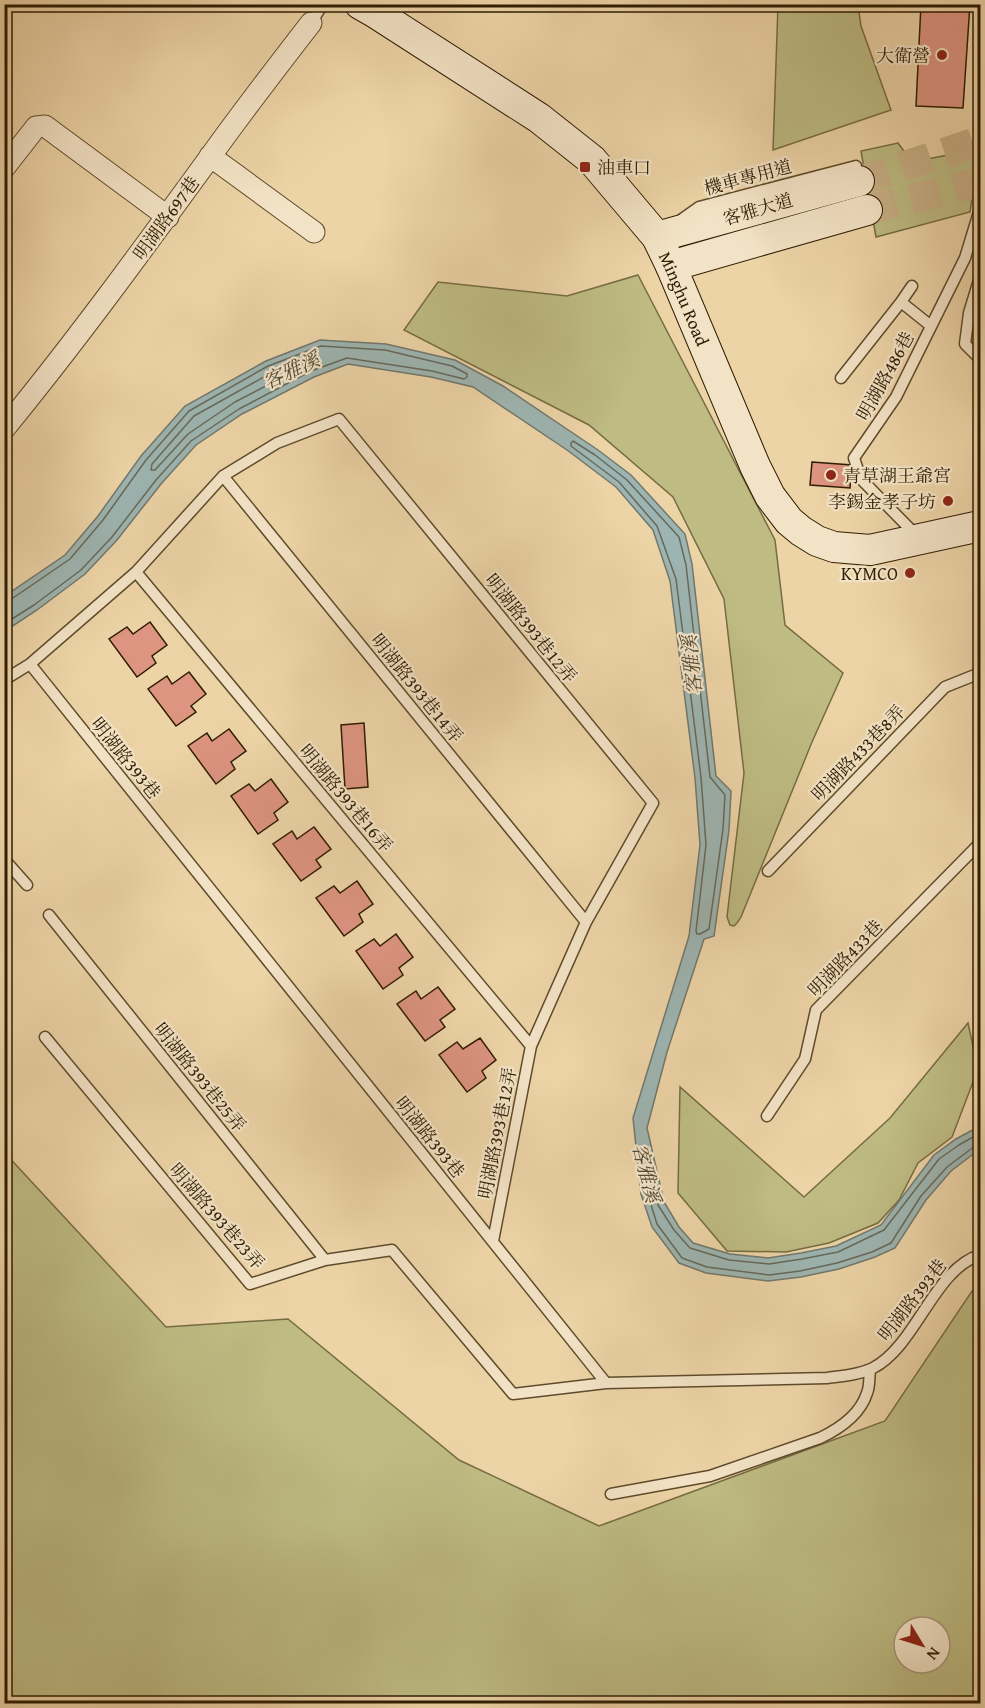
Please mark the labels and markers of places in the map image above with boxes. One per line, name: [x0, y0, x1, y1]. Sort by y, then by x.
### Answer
place label: 大衛營: [876, 42, 930, 69]
marker: 大衛營: [935, 48, 949, 62]
place label: 油車口: [597, 154, 651, 181]
marker: 油車口: [578, 160, 592, 174]
place label: 青草湖王爺宮: [843, 462, 951, 489]
marker: 青草湖王爺宮: [824, 468, 838, 482]
place label: 李錫金孝子坊: [828, 488, 936, 515]
marker: 李錫金孝子坊: [941, 494, 955, 508]
place label: KYMCO: [841, 560, 898, 587]
marker: KYMCO: [903, 566, 917, 580]

